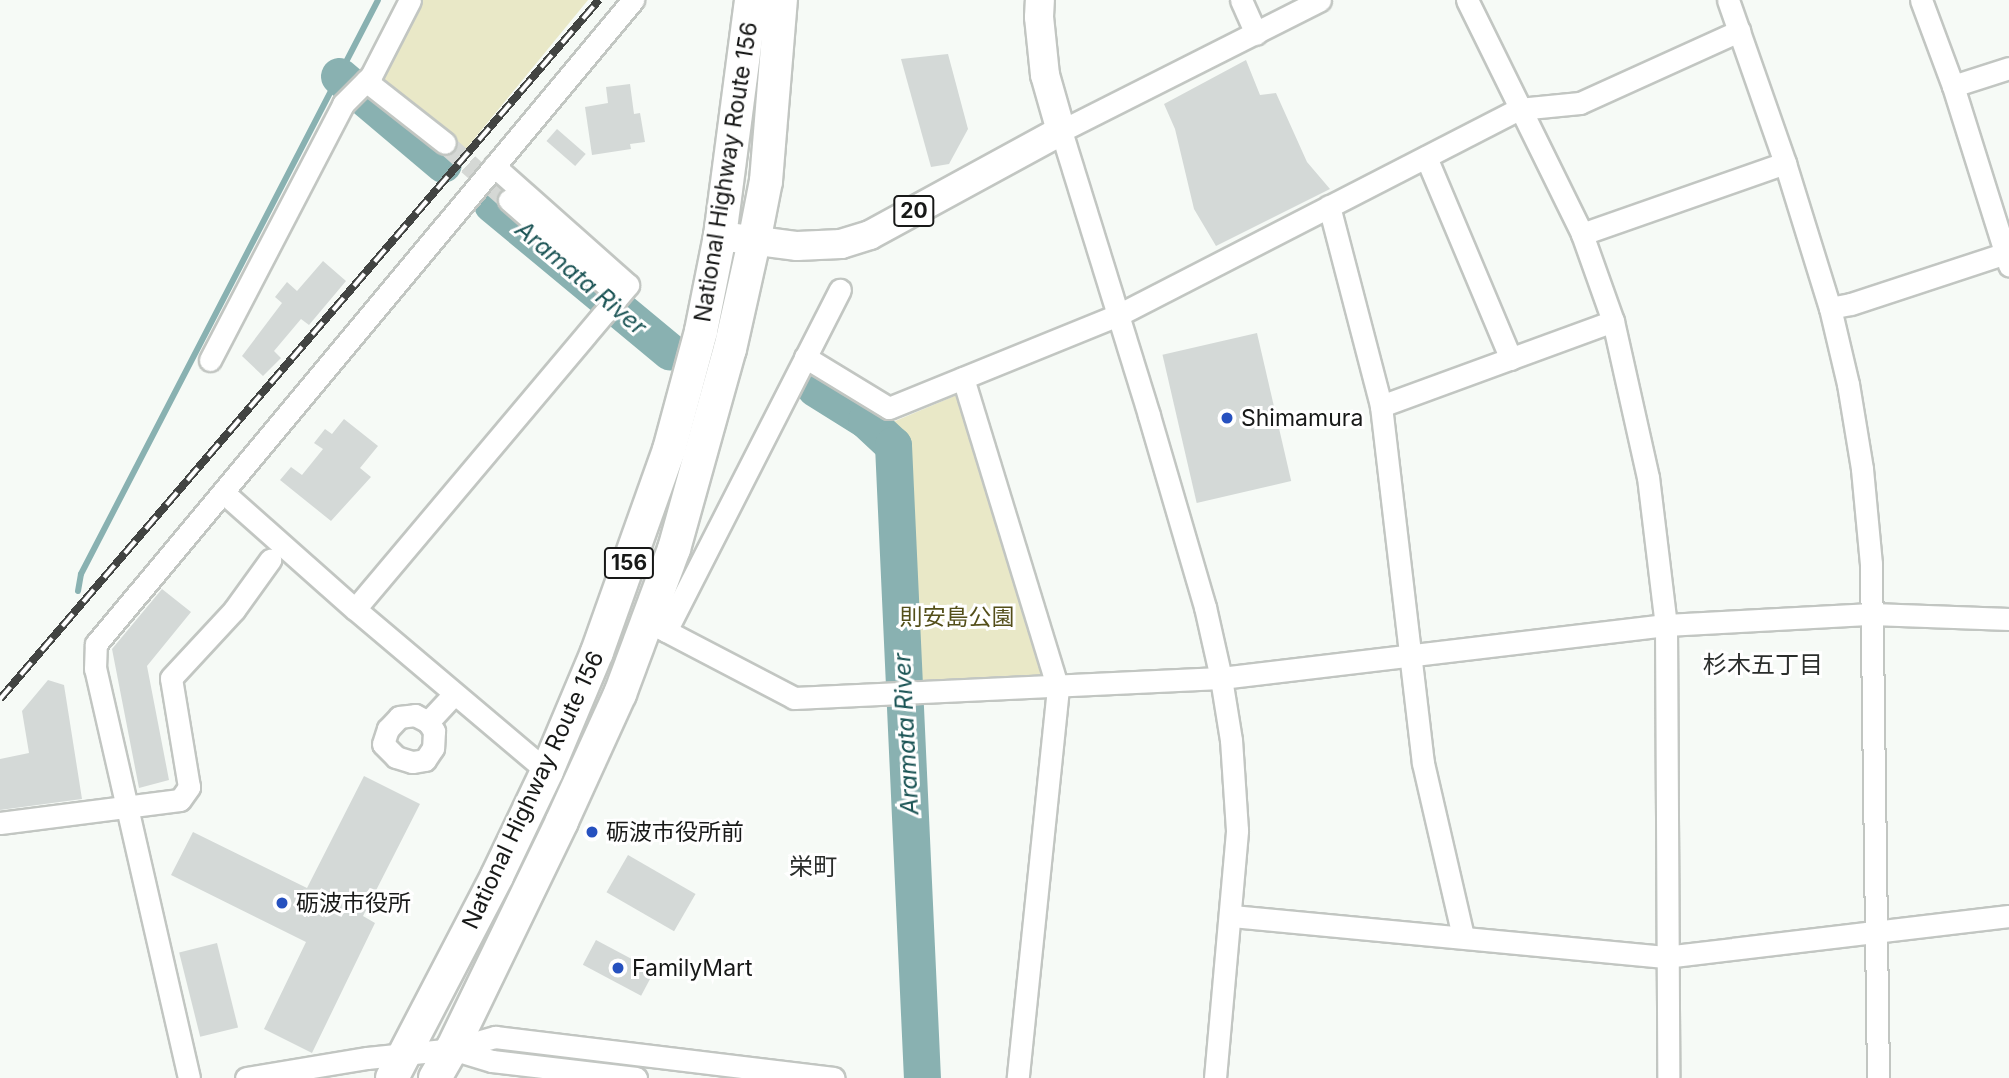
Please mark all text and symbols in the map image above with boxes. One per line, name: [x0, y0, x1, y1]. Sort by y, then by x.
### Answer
street label: National Highway Route 156: [689, 20, 763, 324]
road number: 20: [893, 194, 935, 228]
water label: Aramata River: [510, 215, 652, 341]
place label: Shimamura: [1241, 404, 1363, 432]
marker: Shimamura: [1219, 410, 1235, 426]
road number: 156: [603, 546, 655, 580]
park label: 則安島公園: [900, 603, 1014, 631]
street label: National Highway Route 156: [456, 647, 610, 933]
district label: 杉木五丁目: [1703, 651, 1823, 679]
water label: Aramata River: [887, 652, 925, 816]
place label: 砺波市役所前: [606, 818, 744, 846]
marker: 砺波市役所前: [584, 824, 600, 840]
district label: 栄町: [789, 853, 837, 881]
place label: 砺波市役所: [296, 889, 411, 917]
marker: 砺波市役所: [274, 895, 290, 911]
place label: FamilyMart: [632, 954, 753, 982]
marker: FamilyMart: [610, 960, 626, 976]

